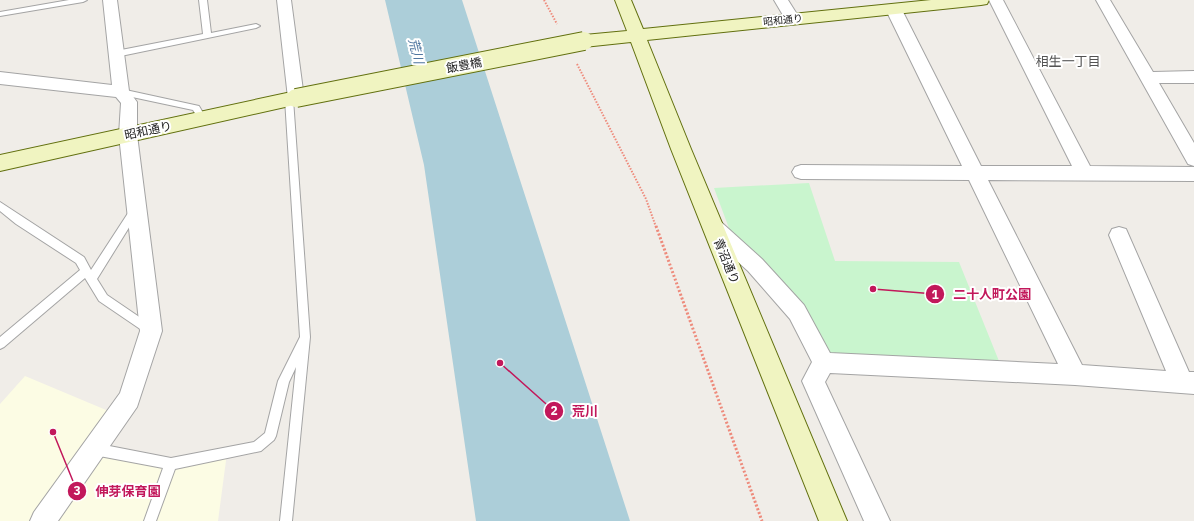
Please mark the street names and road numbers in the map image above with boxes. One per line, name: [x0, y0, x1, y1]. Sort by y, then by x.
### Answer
street label: 昭和通り: [762, 11, 804, 29]
street label: 飯豊橋: [445, 54, 483, 76]
street label: 昭和通り: [123, 118, 173, 142]
street label: 青沼通り: [711, 236, 743, 286]

